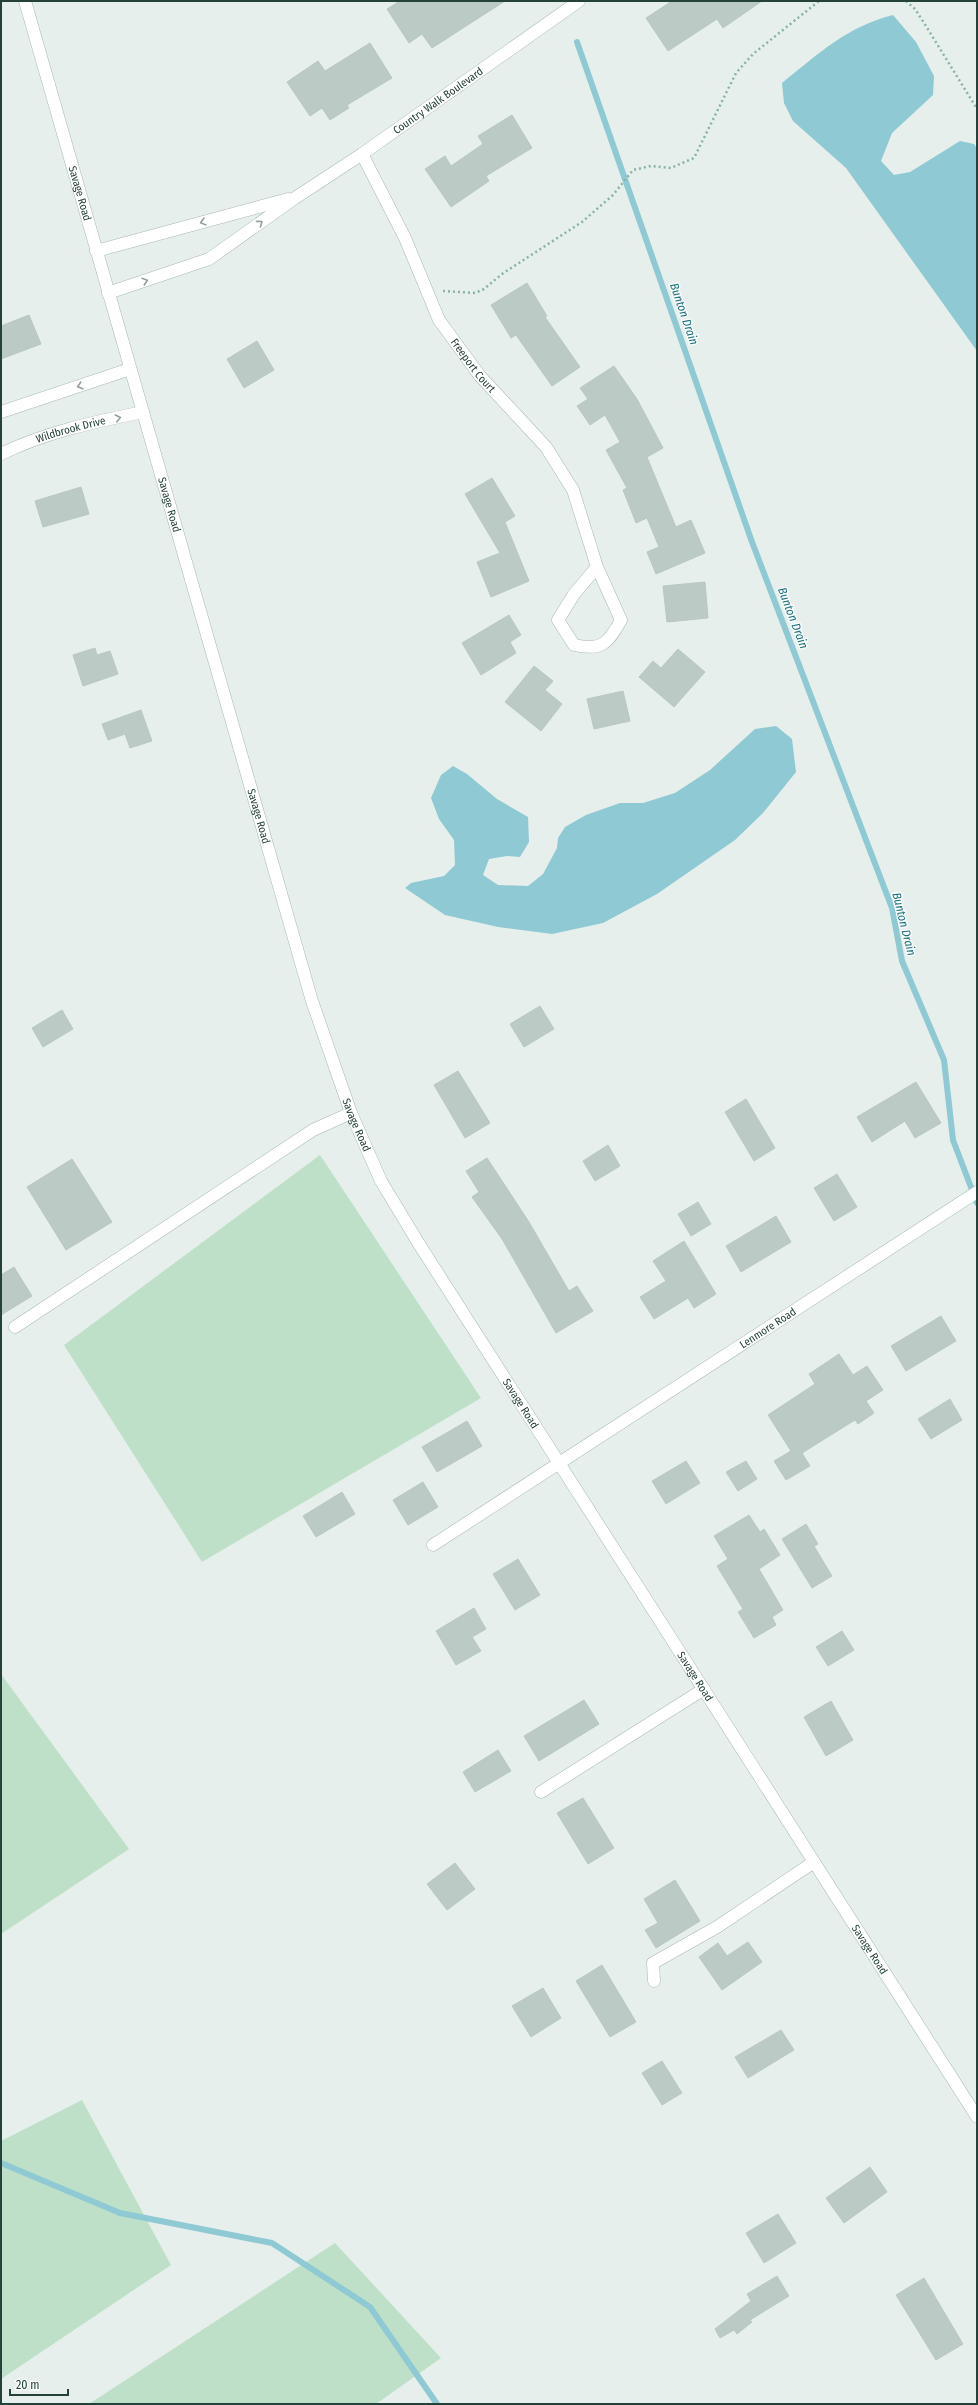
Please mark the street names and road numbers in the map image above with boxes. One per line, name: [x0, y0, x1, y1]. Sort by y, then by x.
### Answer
street label: Country Walk Boulevard: [391, 65, 486, 137]
street label: Savage Road: [66, 164, 94, 222]
street label: Freeport Court: [448, 336, 498, 396]
street label: Wildbrook Drive: [34, 414, 107, 446]
street label: Savage Road: [155, 476, 183, 534]
street label: Savage Road: [244, 787, 273, 845]
street label: Savage Road: [339, 1097, 373, 1154]
street label: Lenmore Road: [737, 1305, 799, 1351]
street label: Savage Road: [500, 1376, 541, 1431]
street label: Savage Road: [674, 1649, 716, 1704]
street label: Savage Road: [849, 1922, 890, 1977]

